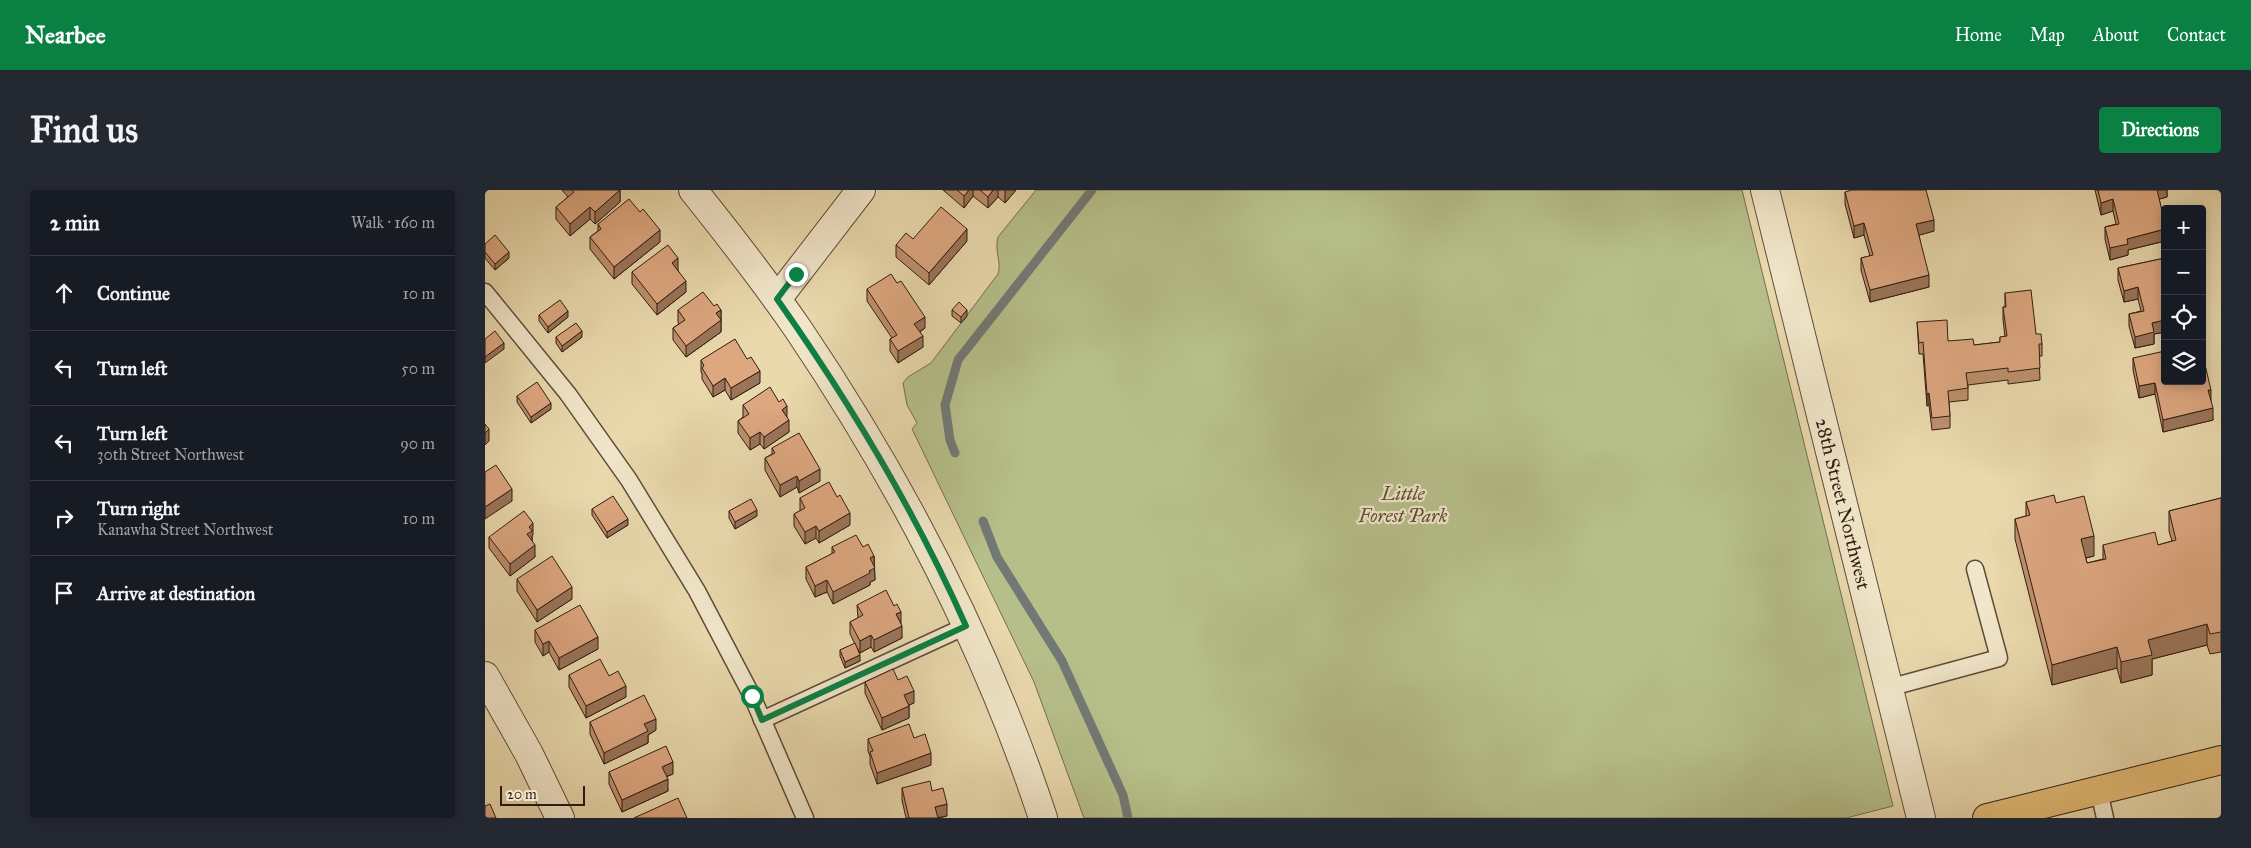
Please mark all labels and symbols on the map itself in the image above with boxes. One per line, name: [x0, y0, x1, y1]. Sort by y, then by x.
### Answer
route end: [785, 263, 808, 286]
street label: 28th Street Northwest: [1811, 416, 1875, 592]
park label: Little Forest Park: [1358, 482, 1448, 527]
route start: [741, 685, 764, 708]
scale bar: [500, 783, 585, 806]

